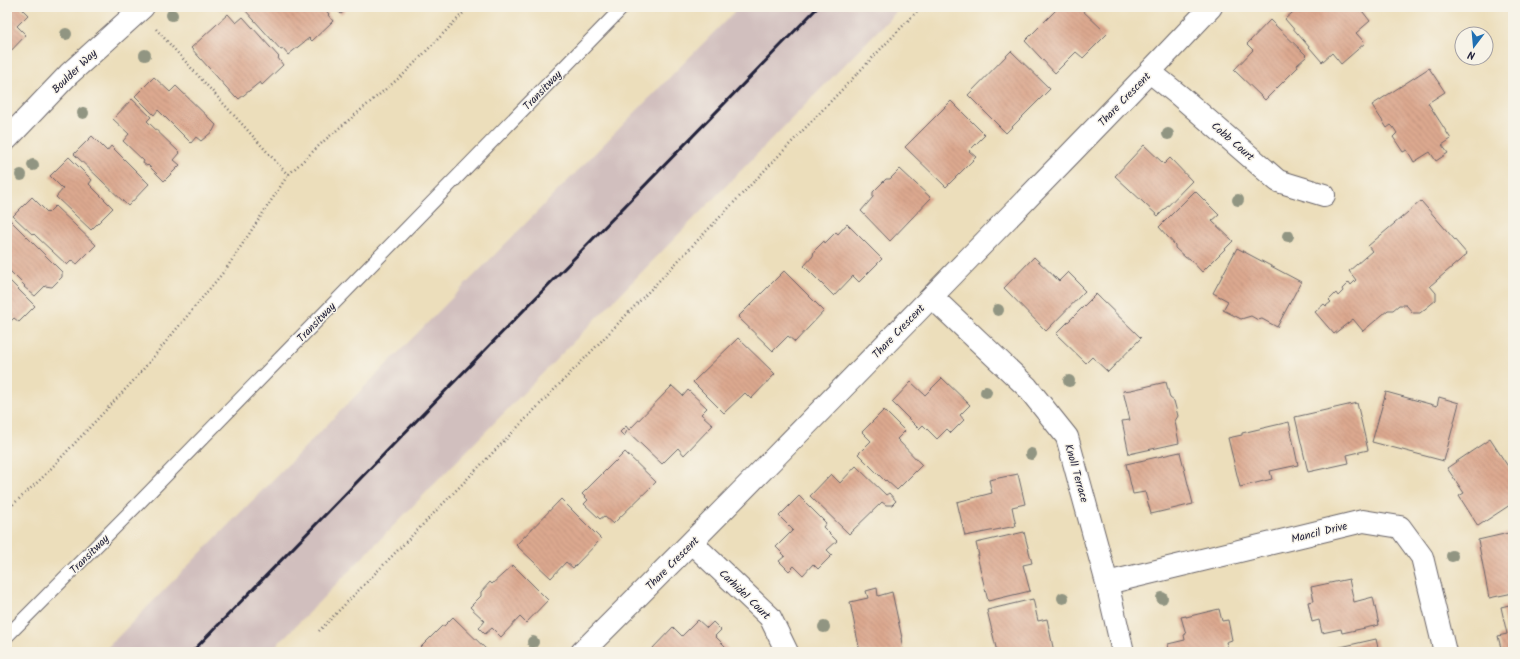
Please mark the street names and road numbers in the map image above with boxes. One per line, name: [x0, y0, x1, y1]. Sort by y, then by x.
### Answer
street label: Boulder Way: [48, 45, 102, 98]
street label: Transitway: [519, 66, 567, 115]
street label: Thare Crescent: [1094, 68, 1156, 131]
street label: Cobb Court: [1207, 118, 1259, 166]
street label: Transitway: [293, 298, 341, 347]
street label: Thare Crescent: [868, 300, 930, 363]
street label: Knoll Terrace: [1059, 442, 1093, 505]
street label: Mancil Drive: [1289, 517, 1349, 549]
street label: Transitway: [66, 530, 114, 579]
street label: Thare Crescent: [642, 532, 704, 595]
street label: Carhidel Court: [714, 565, 775, 625]

